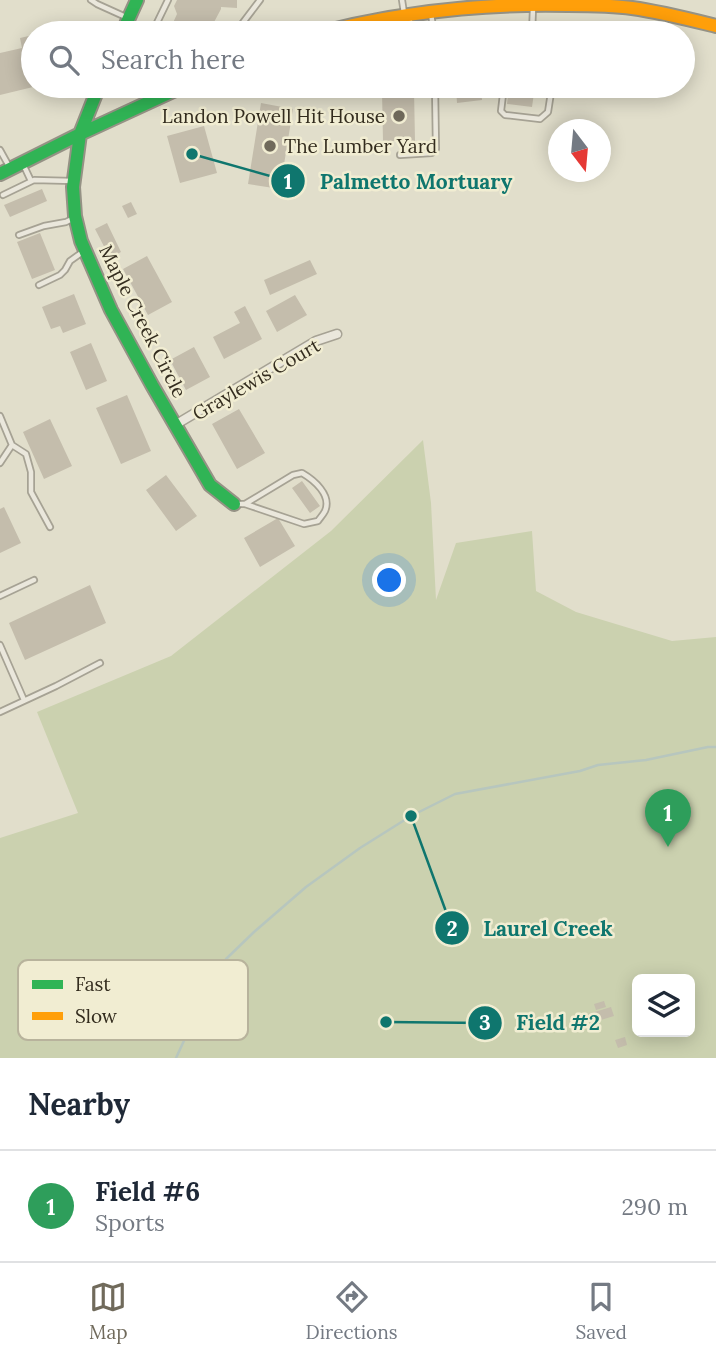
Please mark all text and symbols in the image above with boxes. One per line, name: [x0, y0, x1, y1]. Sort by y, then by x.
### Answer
search box: [21, 21, 695, 98]
icon: search: [45, 41, 83, 79]
text: Search here: [101, 43, 245, 76]
place label: Landon Powell Hit House: [162, 104, 385, 128]
marker: Landon Powell Hit House: [391, 108, 407, 124]
north arrow: [548, 119, 611, 182]
place label: The Lumber Yard: [284, 134, 437, 158]
marker: The Lumber Yard: [262, 138, 278, 154]
callout: Palmetto Mortuary: [270, 160, 526, 202]
text: 1: [284, 168, 292, 195]
text: Palmetto Mortuary: [320, 168, 513, 195]
street label: Maple Creek Circle: [94, 241, 192, 401]
street label: Graylewis Court: [188, 332, 325, 425]
your location: [372, 563, 406, 597]
pin: 1: [645, 789, 691, 847]
callout: Laurel Creek: [434, 907, 626, 949]
text: 2: [446, 915, 458, 942]
text: Laurel Creek: [483, 915, 613, 942]
legend: [18, 960, 248, 1040]
text: Fast: [75, 972, 111, 996]
map controls: [632, 974, 695, 1037]
button: layers: [632, 974, 695, 1037]
callout: Field #2: [467, 1002, 614, 1044]
text: Slow: [75, 1004, 118, 1028]
text: 3: [479, 1009, 491, 1036]
text: Field #2: [516, 1009, 600, 1036]
text: Nearby: [28, 1085, 130, 1123]
text: Field #6: [95, 1175, 200, 1208]
text: 1: [46, 1192, 56, 1221]
text: 290 m: [621, 1192, 688, 1221]
text: Sports: [95, 1208, 165, 1237]
tab: Map: [89, 1278, 128, 1344]
tab: Directions: [306, 1278, 398, 1344]
tab: Saved: [576, 1278, 627, 1344]

